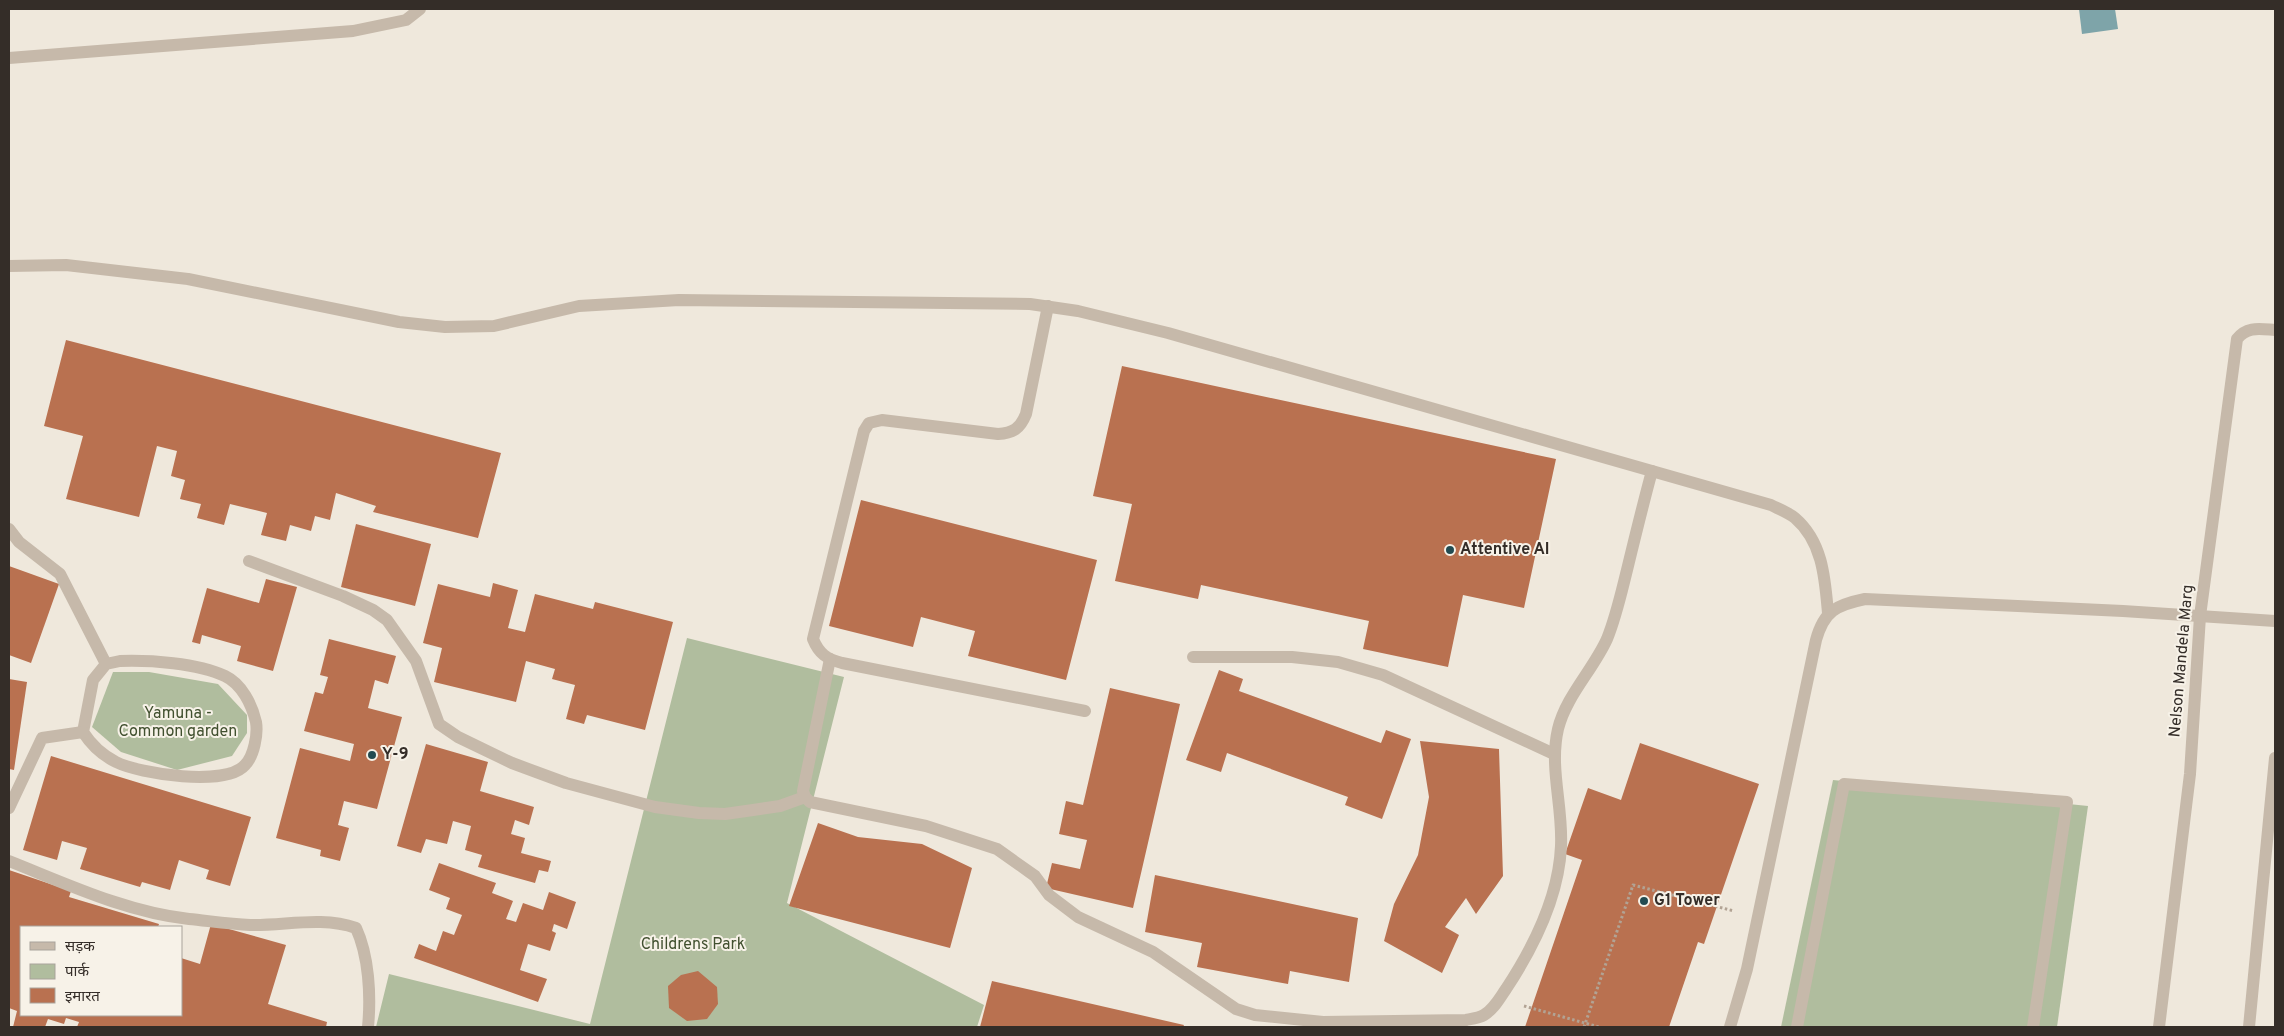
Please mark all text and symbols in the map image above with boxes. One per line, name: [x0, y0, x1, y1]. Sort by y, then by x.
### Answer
place label: Attentive AI: [1460, 540, 1550, 560]
marker: Attentive AI: [1444, 544, 1456, 556]
street label: Nelson Mandela Marg: [2165, 584, 2199, 738]
park label: Yamuna - Common garden: [119, 704, 237, 742]
place label: Y-9: [382, 745, 409, 765]
marker: Y-9: [366, 749, 378, 761]
place label: G1 Tower: [1654, 891, 1720, 911]
marker: G1 Tower: [1638, 895, 1650, 907]
legend: [20, 926, 182, 1016]
park label: Childrens Park: [641, 935, 745, 955]
text: सड़क: [65, 938, 95, 957]
text: पार्क: [65, 962, 89, 982]
text: इमारत: [65, 988, 100, 1007]

